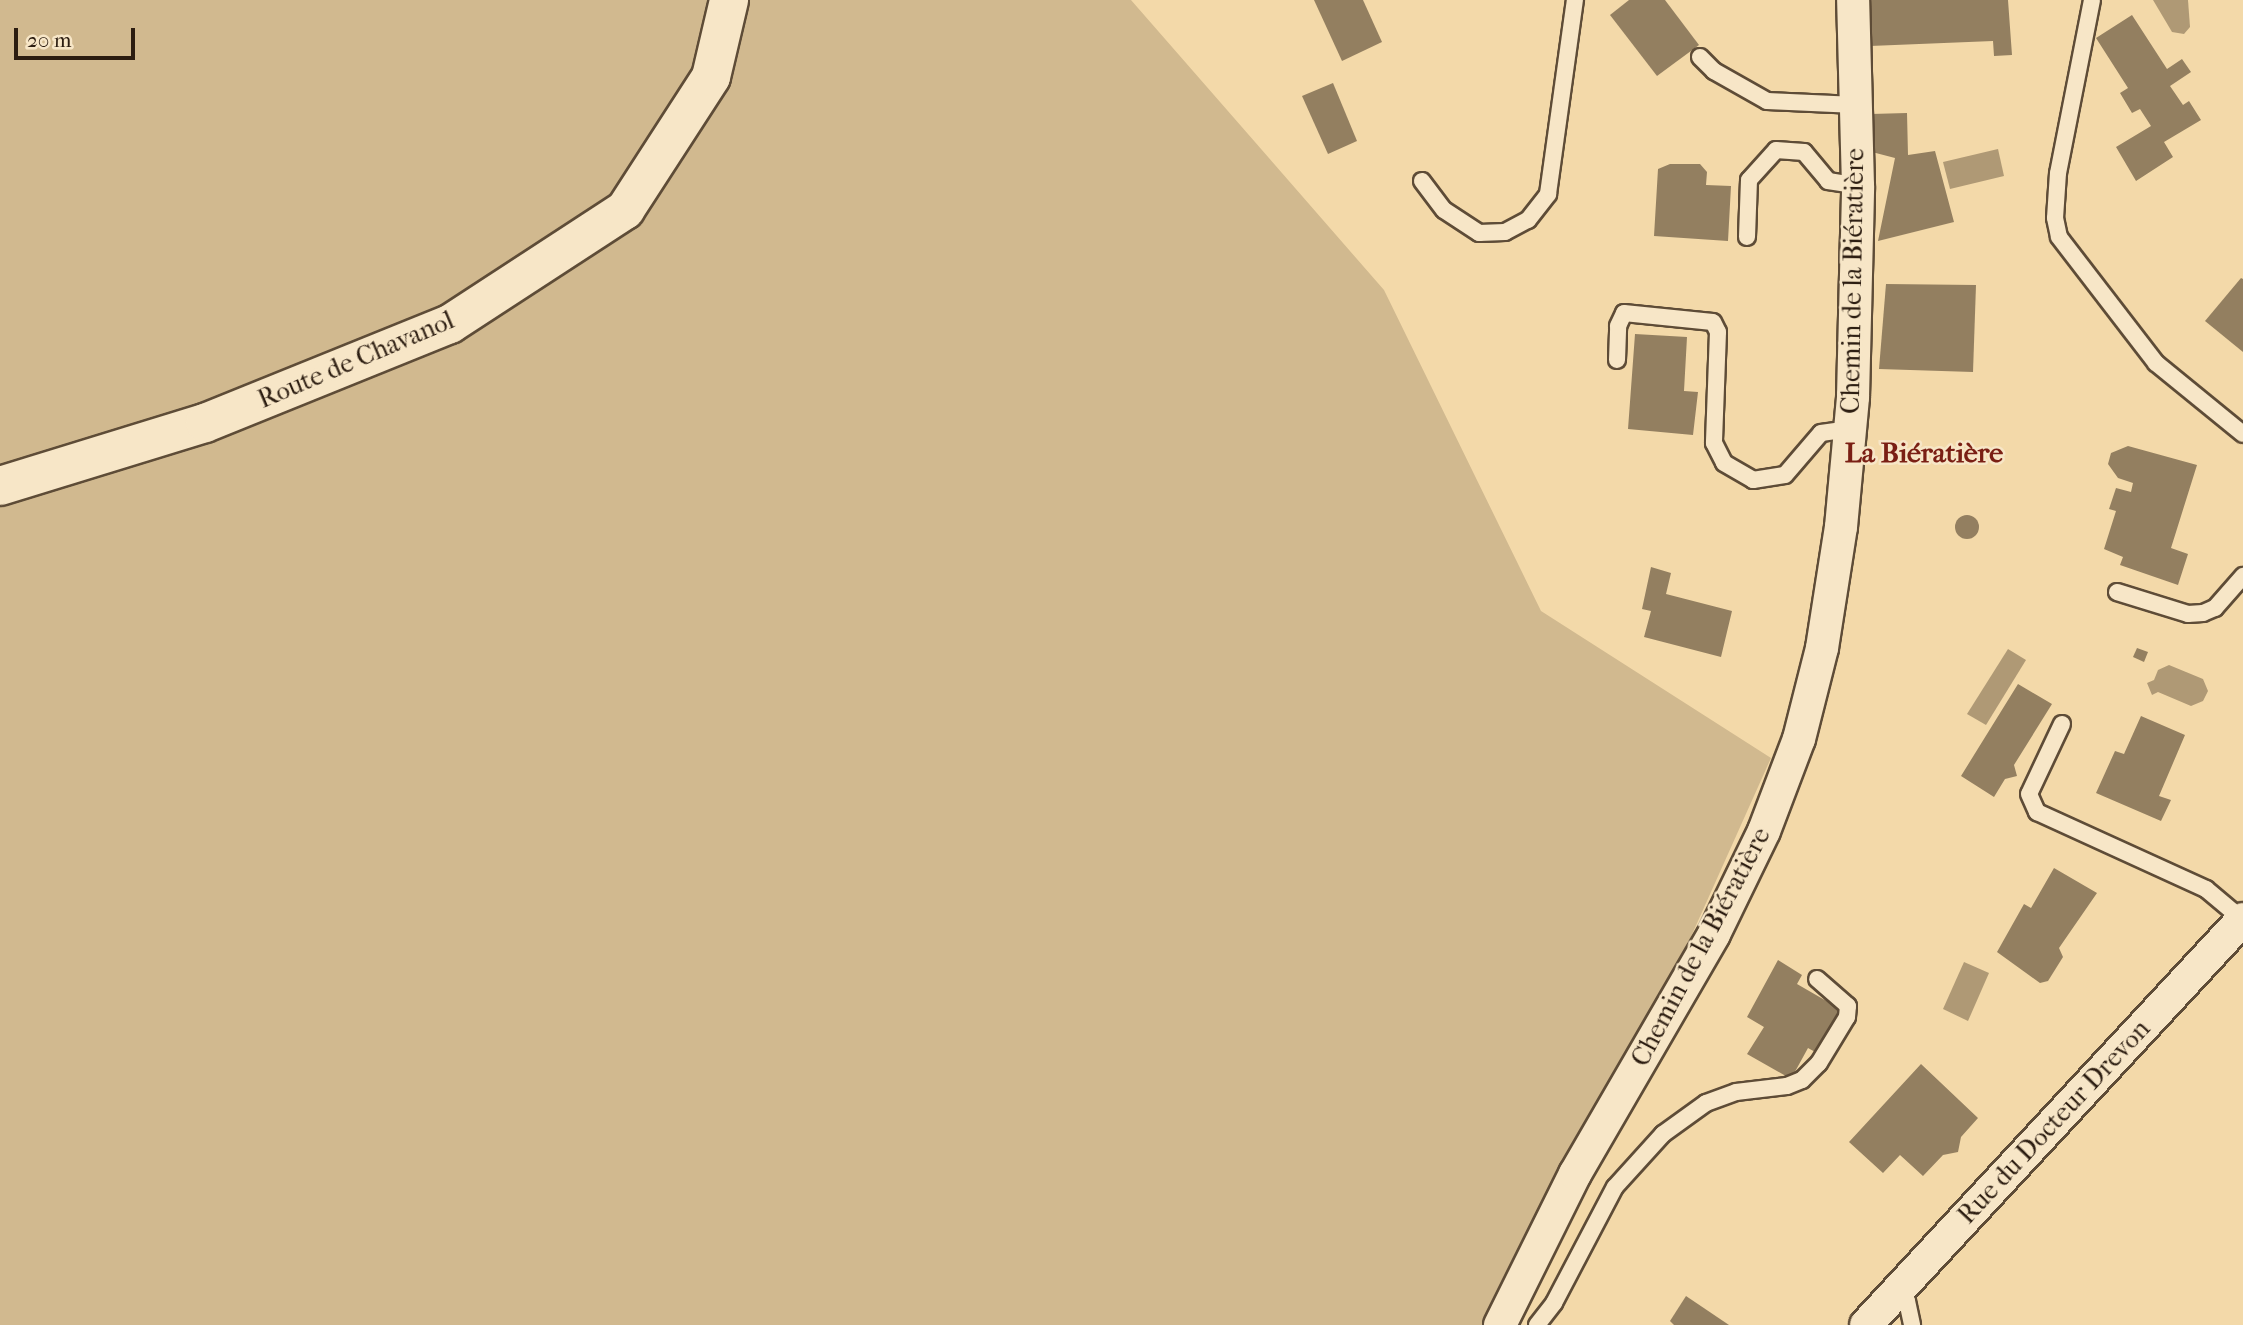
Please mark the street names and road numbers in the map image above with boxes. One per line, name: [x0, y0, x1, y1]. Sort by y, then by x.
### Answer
street label: Chemin de la Biératière: [1835, 148, 1871, 414]
street label: Route de Chavanol: [253, 305, 459, 415]
street label: Chemin de la Biératière: [1625, 822, 1777, 1072]
street label: Rue du Docteur Drevon: [1951, 1013, 2157, 1231]

